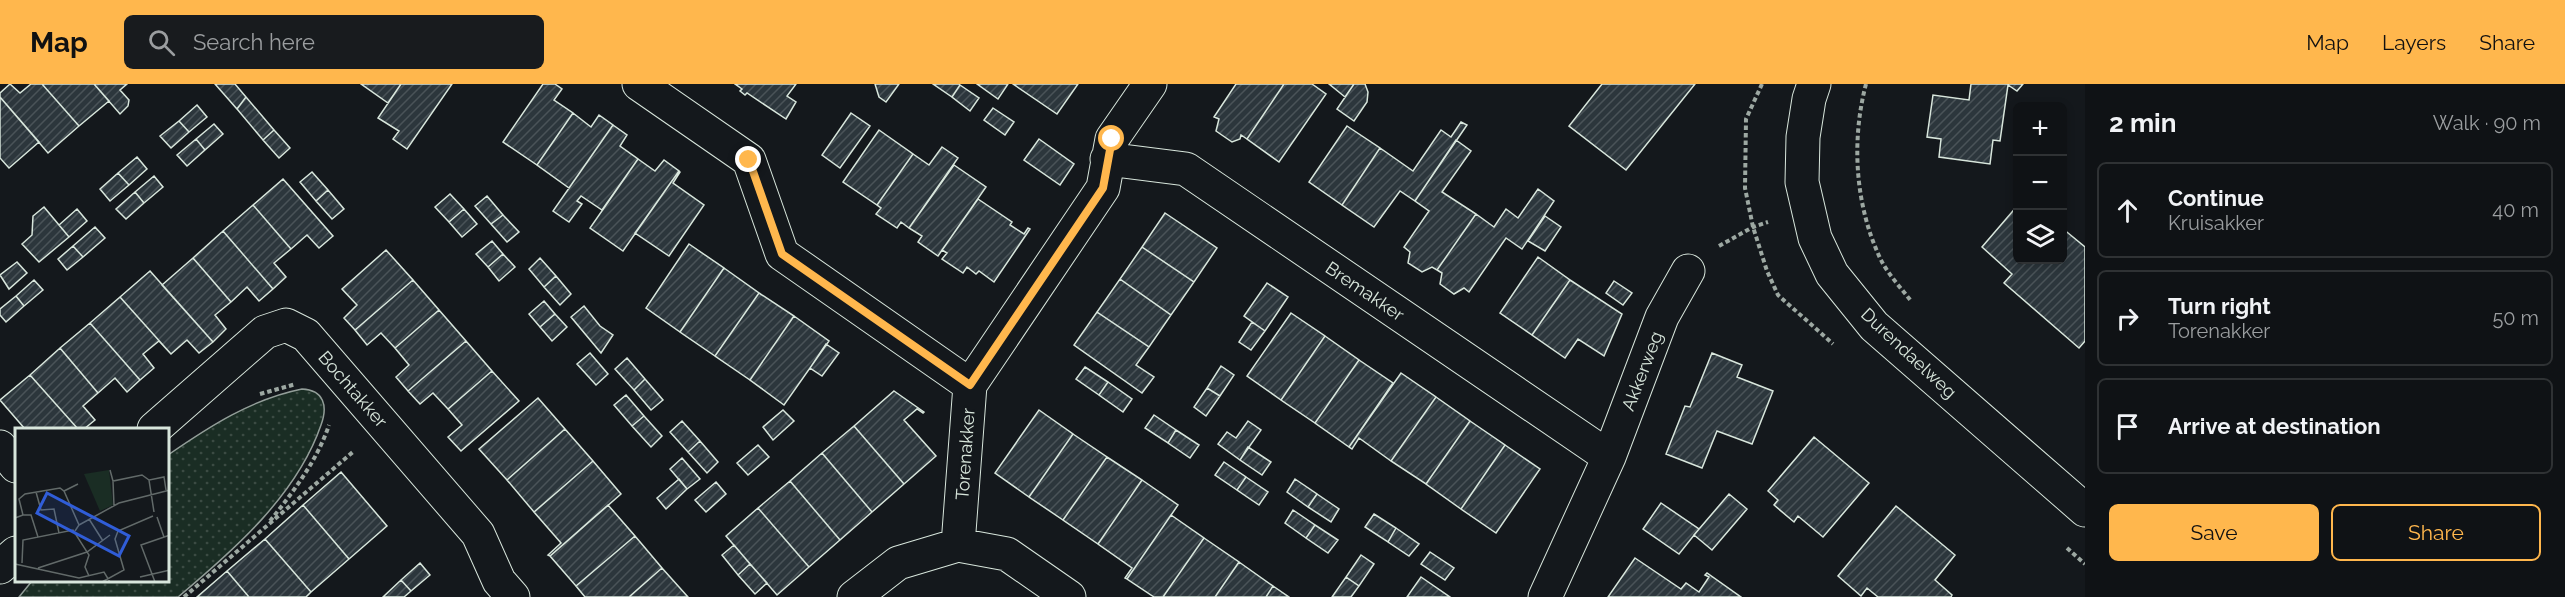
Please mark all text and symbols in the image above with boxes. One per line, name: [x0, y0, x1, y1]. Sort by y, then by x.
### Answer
search box: [124, 15, 544, 69]
text: Map: [30, 26, 88, 59]
icon: search: [145, 26, 178, 59]
text: Search here: [193, 29, 315, 55]
text: Map: [2306, 30, 2349, 55]
text: Layers: [2382, 30, 2446, 55]
text: Share: [2479, 30, 2535, 55]
map controls: [2013, 102, 2067, 264]
button: +: [2013, 102, 2067, 156]
text: 2 min: [2109, 108, 2176, 138]
text: Walk · 90 m: [2433, 111, 2541, 135]
route start: [1098, 125, 1124, 151]
route end: [735, 146, 761, 172]
button: −: [2013, 156, 2067, 210]
text: Continue: [2168, 185, 2264, 211]
icon: ahead: [2111, 194, 2144, 227]
text: 40 m: [2492, 198, 2539, 222]
button: layers: [2013, 210, 2067, 264]
text: Kruisakker: [2168, 211, 2264, 235]
street label: Bremakker: [1322, 257, 1409, 325]
text: Turn right: [2168, 293, 2271, 319]
icon: right: [2111, 302, 2144, 335]
street label: Durendaelweg: [1857, 303, 1961, 403]
text: 50 m: [2492, 306, 2539, 330]
text: Torenakker: [2168, 319, 2270, 343]
street label: Akkerweg: [1617, 328, 1667, 414]
street label: Bochtakker: [314, 347, 392, 432]
street label: Torenakker: [951, 407, 979, 501]
icon: arrive: [2111, 410, 2144, 443]
text: Arrive at destination: [2168, 413, 2381, 439]
inset map: [15, 428, 170, 582]
button: Save: [2109, 504, 2319, 561]
button: Share: [2331, 504, 2541, 561]

